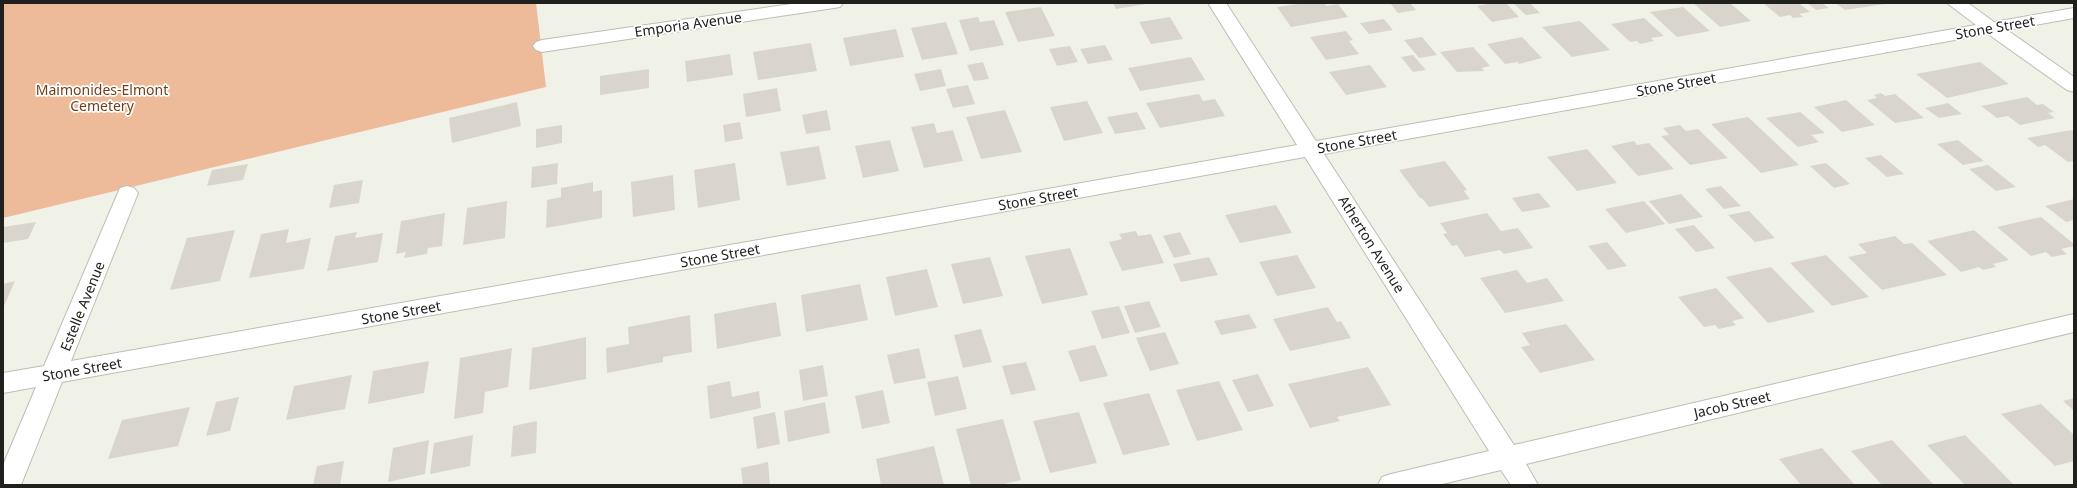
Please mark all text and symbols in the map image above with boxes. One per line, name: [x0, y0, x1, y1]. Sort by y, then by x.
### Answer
street label: Emporia Avenue: [633, 7, 743, 41]
street label: Stone Street: [1954, 11, 2036, 43]
street label: Stone Street: [1635, 68, 1717, 100]
park label: Maimonides-Elmont Cemetery: [36, 80, 168, 115]
street label: Stone Street: [1316, 125, 1398, 157]
street label: Stone Street: [997, 182, 1079, 214]
street label: Atherton Avenue: [1334, 192, 1410, 296]
street label: Stone Street: [679, 239, 761, 271]
street label: Estelle Avenue: [55, 258, 109, 354]
street label: Stone Street: [360, 296, 442, 328]
street label: Stone Street: [41, 353, 123, 385]
street label: Jacob Street: [1690, 386, 1772, 423]

